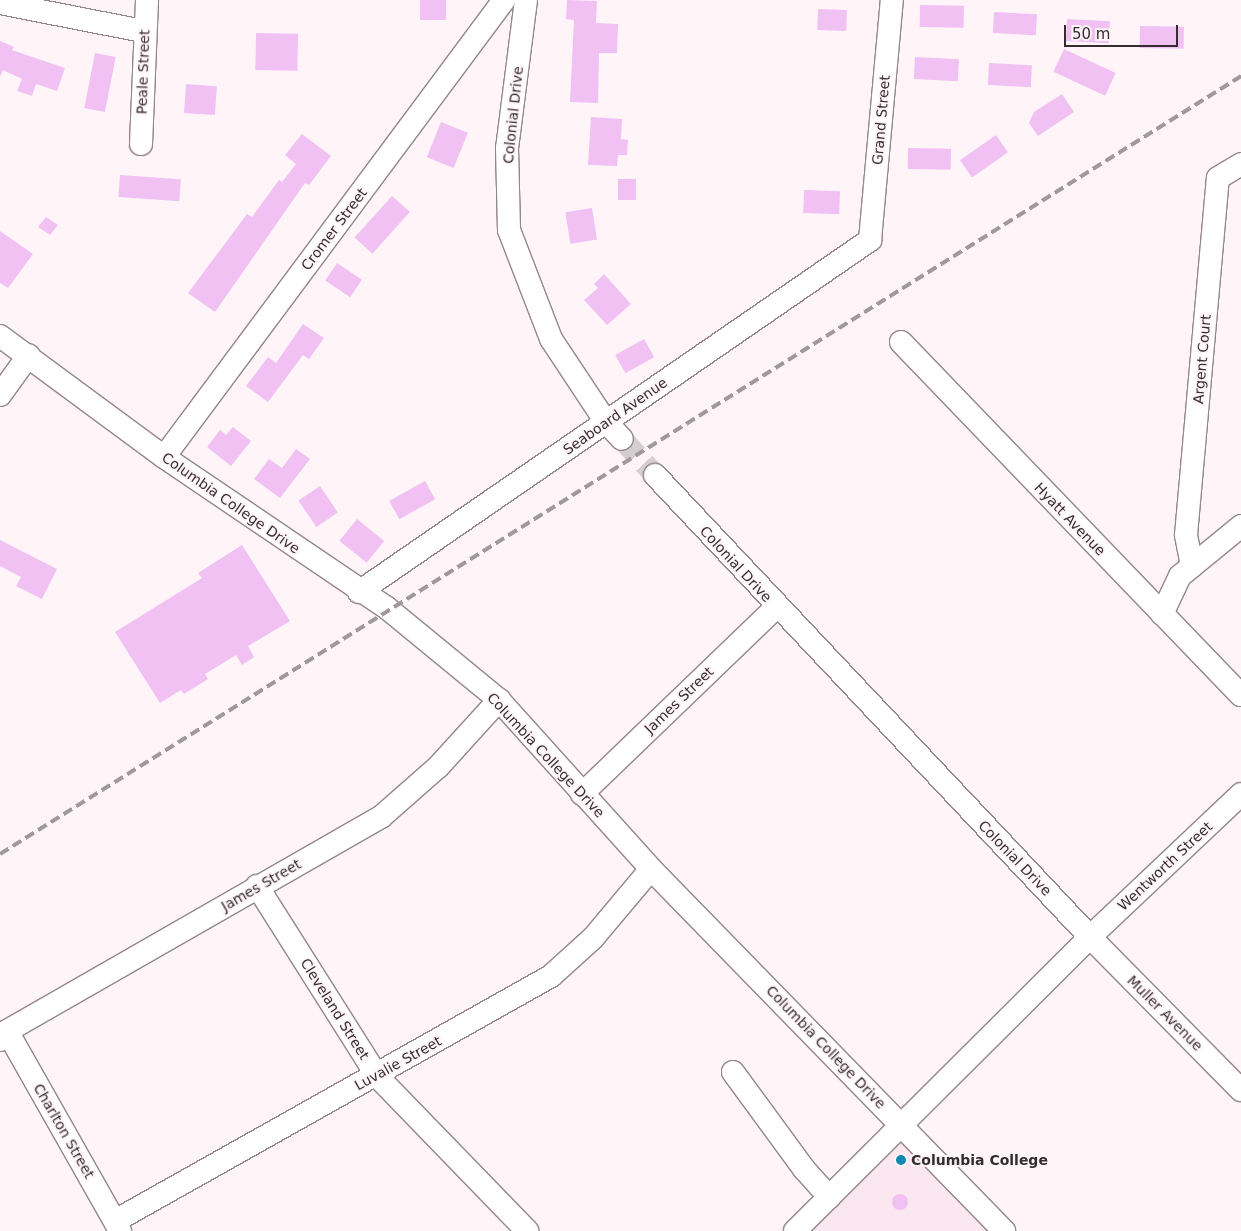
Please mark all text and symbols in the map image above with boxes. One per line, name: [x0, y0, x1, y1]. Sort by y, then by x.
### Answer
scale bar: [1066, 15, 1180, 47]
text: 50 m: [1072, 25, 1110, 43]
street label: Peale Street: [133, 29, 153, 115]
street label: Colonial Drive: [500, 65, 526, 165]
street label: Grand Street: [869, 74, 893, 166]
street label: Cromer Street: [298, 184, 370, 274]
street label: Argent Court: [1190, 314, 1214, 404]
street label: Seaboard Avenue: [560, 374, 670, 458]
street label: Columbia College Drive: [159, 449, 303, 557]
street label: Hyatt Avenue: [1031, 479, 1109, 559]
street label: Colonial Drive: [697, 523, 775, 605]
street label: James Street: [641, 663, 717, 737]
street label: Columbia College Drive: [484, 689, 608, 821]
street label: Colonial Drive: [975, 817, 1055, 899]
street label: Wentworth Street: [1114, 818, 1216, 914]
street label: James Street: [218, 855, 304, 915]
street label: Cleveland Street: [297, 955, 373, 1063]
street label: Muller Avenue: [1124, 972, 1206, 1054]
street label: Columbia College Drive: [763, 982, 889, 1112]
street label: Luvalie Street: [352, 1032, 444, 1094]
street label: Charlton Street: [30, 1081, 98, 1181]
place label: Columbia College: [911, 1152, 1048, 1168]
marker: Columbia College: [895, 1154, 907, 1166]

